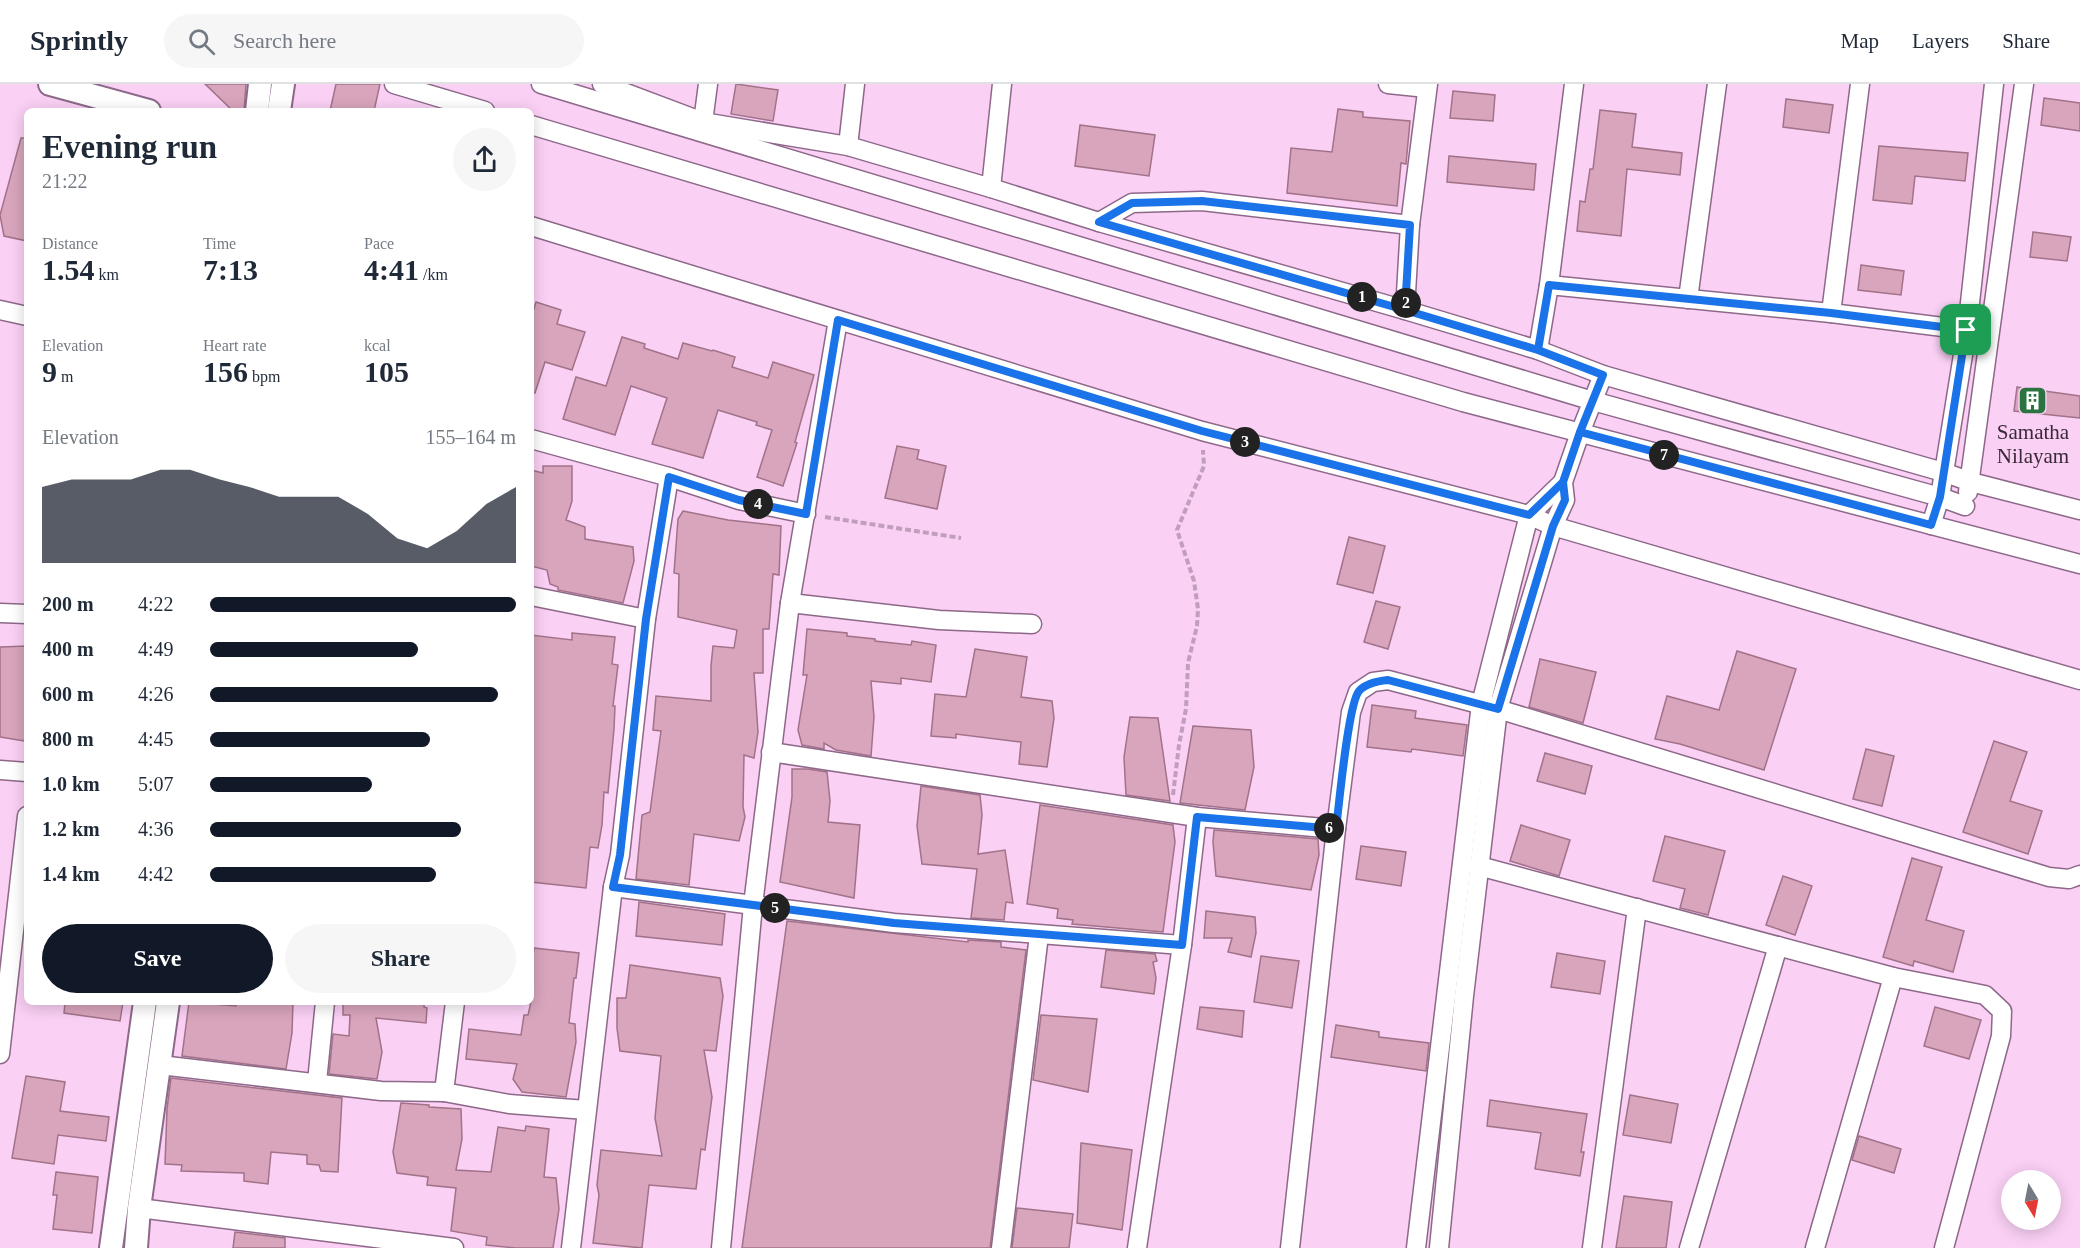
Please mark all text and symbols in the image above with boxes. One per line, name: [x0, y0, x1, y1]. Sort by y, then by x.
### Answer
search box: [164, 14, 584, 68]
text: Sprintly: [30, 25, 128, 56]
icon: search: [185, 25, 218, 58]
text: Search here: [233, 28, 336, 53]
text: Map: [1841, 29, 1879, 53]
text: Layers: [1912, 29, 1969, 53]
text: Share: [2002, 29, 2050, 53]
button: share: [453, 128, 516, 191]
text: Evening run: [42, 129, 217, 165]
text: 21:22: [42, 170, 88, 192]
text: Distance: [42, 235, 98, 252]
text: Time: [203, 235, 236, 252]
text: Pace: [364, 235, 394, 252]
text: 1.54: [42, 253, 95, 286]
text: 7:13: [203, 253, 258, 286]
text: 4:41: [364, 253, 419, 286]
text: km: [95, 266, 119, 283]
text: /km: [419, 266, 448, 283]
pin: 1: [1347, 282, 1377, 312]
text: 1: [1358, 288, 1366, 305]
pin: 2: [1391, 288, 1421, 318]
text: 2: [1402, 294, 1410, 311]
pin: [1940, 304, 1991, 355]
icon: arrive: [1949, 313, 1982, 346]
text: Elevation: [42, 337, 103, 354]
text: Heart rate: [203, 337, 267, 354]
text: kcal: [364, 337, 391, 354]
text: 9: [42, 355, 57, 388]
text: 156: [203, 355, 248, 388]
text: 105: [364, 355, 409, 388]
text: m: [57, 368, 73, 385]
text: bpm: [248, 368, 280, 385]
building icon: Samatha Nilayam: [2017, 385, 2049, 417]
place label: Samatha Nilayam: [1997, 420, 2070, 468]
text: Elevation: [42, 426, 119, 448]
text: 155–164 m: [425, 426, 516, 448]
pin: 3: [1230, 427, 1260, 457]
text: 3: [1241, 433, 1249, 450]
pin: 7: [1649, 440, 1679, 470]
text: 7: [1660, 446, 1668, 463]
pin: 4: [743, 489, 773, 519]
text: 4: [754, 495, 762, 512]
text: 200 m: [42, 593, 94, 615]
text: 4:22: [138, 593, 174, 615]
text: 400 m: [42, 638, 94, 660]
text: 4:49: [138, 638, 174, 660]
text: 600 m: [42, 683, 94, 705]
text: 4:26: [138, 683, 174, 705]
text: 800 m: [42, 728, 94, 750]
text: 4:45: [138, 728, 174, 750]
text: 1.0 km: [42, 773, 100, 795]
text: 5:07: [138, 773, 174, 795]
pin: 6: [1314, 813, 1344, 843]
text: 1.2 km: [42, 818, 100, 840]
text: 4:36: [138, 818, 174, 840]
text: 6: [1325, 819, 1333, 836]
text: 1.4 km: [42, 863, 100, 885]
text: 4:42: [138, 863, 174, 885]
pin: 5: [760, 893, 790, 923]
text: 5: [771, 899, 779, 916]
button: Save: [42, 924, 273, 993]
button: Share: [285, 924, 516, 993]
north arrow: [2001, 1170, 2061, 1230]
map controls: [2001, 1170, 2061, 1230]

